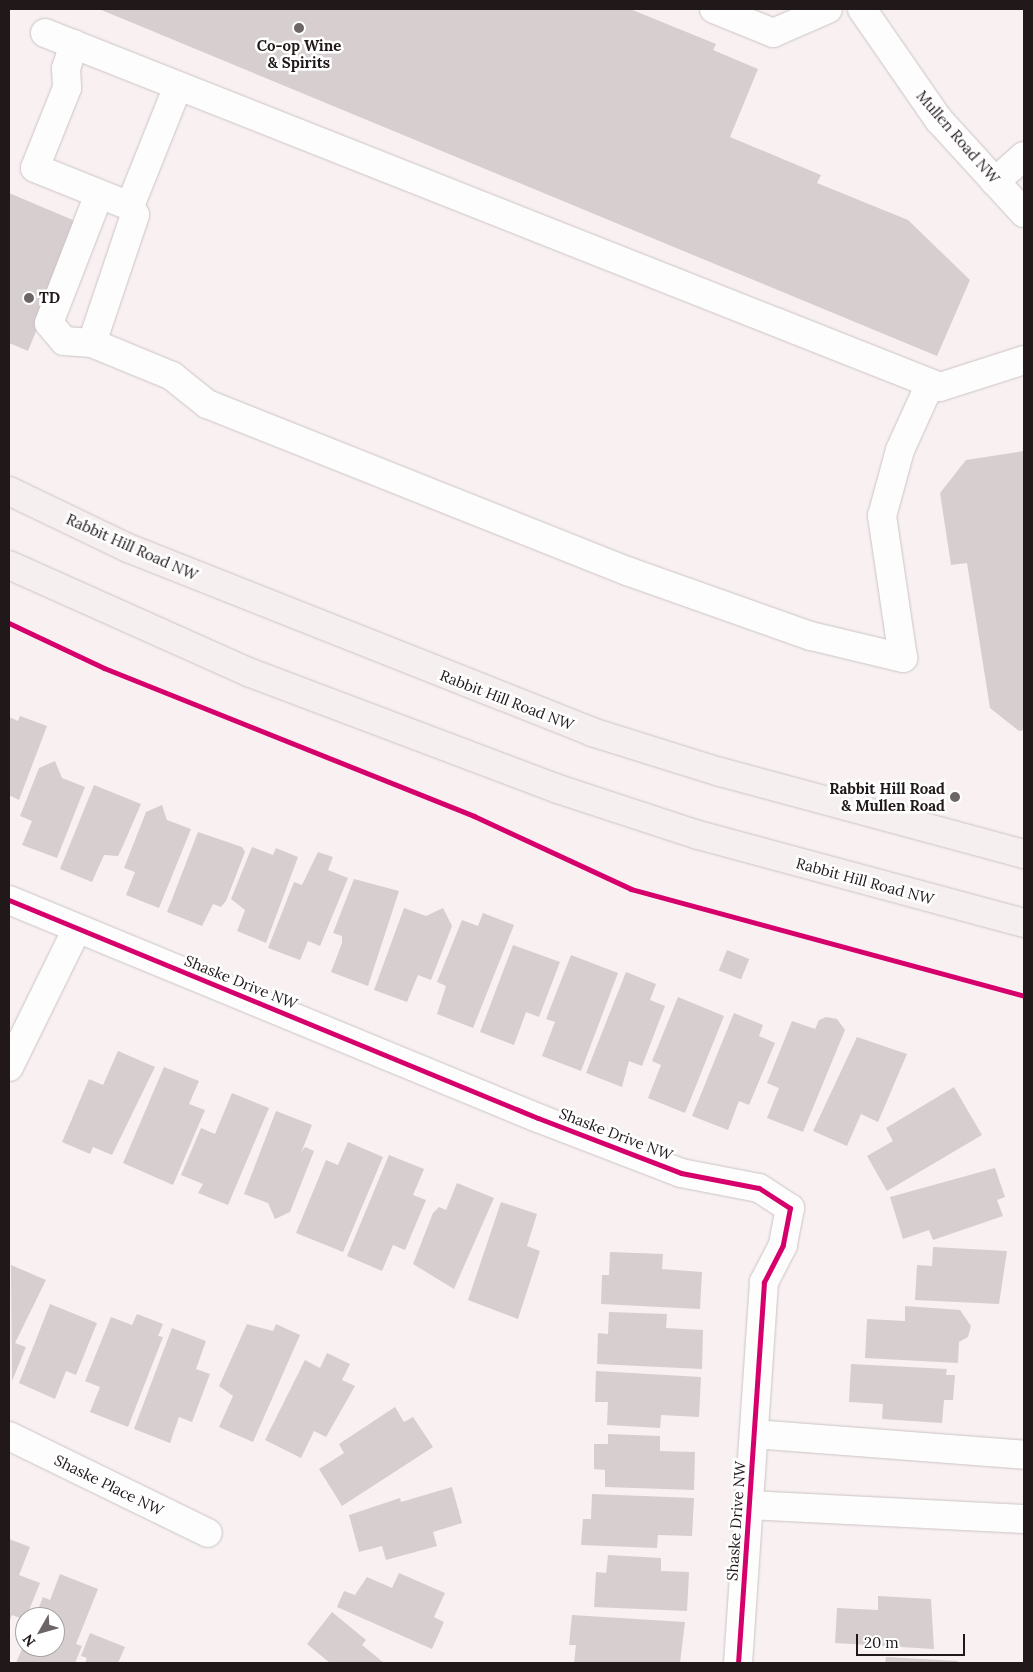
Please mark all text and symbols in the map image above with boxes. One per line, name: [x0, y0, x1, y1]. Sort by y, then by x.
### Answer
marker: Co-op Wine & Spirits: [293, 22, 305, 34]
place label: Co-op Wine & Spirits: [257, 36, 341, 71]
street label: Mullen Road NW: [913, 87, 1003, 187]
place label: TD: [39, 289, 60, 307]
marker: TD: [23, 292, 35, 304]
street label: Rabbit Hill Road NW: [64, 510, 200, 584]
street label: Rabbit Hill Road NW: [438, 666, 576, 734]
place label: Rabbit Hill Road & Mullen Road: [829, 779, 945, 814]
marker: Rabbit Hill Road & Mullen Road: [949, 791, 961, 803]
street label: Rabbit Hill Road NW: [794, 854, 936, 908]
street label: Shaske Drive NW: [182, 951, 300, 1013]
street label: Shaske Drive NW: [557, 1104, 675, 1164]
street label: Shaske Place NW: [51, 1451, 167, 1519]
street label: Shaske Drive NW: [723, 1461, 749, 1581]
north arrow: [15, 1607, 65, 1657]
scale bar: [858, 1624, 967, 1656]
text: N: [19, 1631, 39, 1650]
text: 20 m: [864, 1633, 899, 1652]

